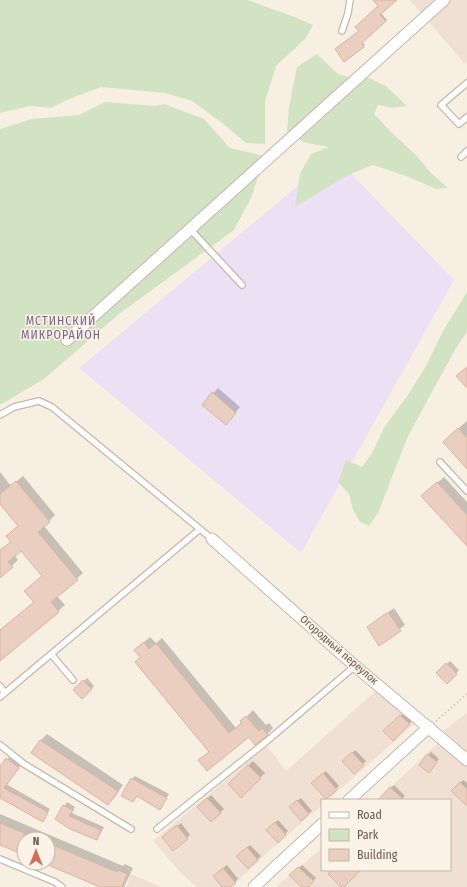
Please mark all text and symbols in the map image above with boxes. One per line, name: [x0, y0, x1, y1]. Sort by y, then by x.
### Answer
district label: МСТИНСКИЙ МИКРОРАЙОН: [21, 313, 101, 342]
street label: Огородный переулок: [297, 613, 381, 688]
legend: [321, 799, 451, 871]
text: Road: [357, 808, 382, 822]
text: Park: [357, 828, 379, 842]
north arrow: [16, 831, 56, 871]
text: N: [33, 835, 39, 848]
text: Building: [357, 848, 398, 862]

